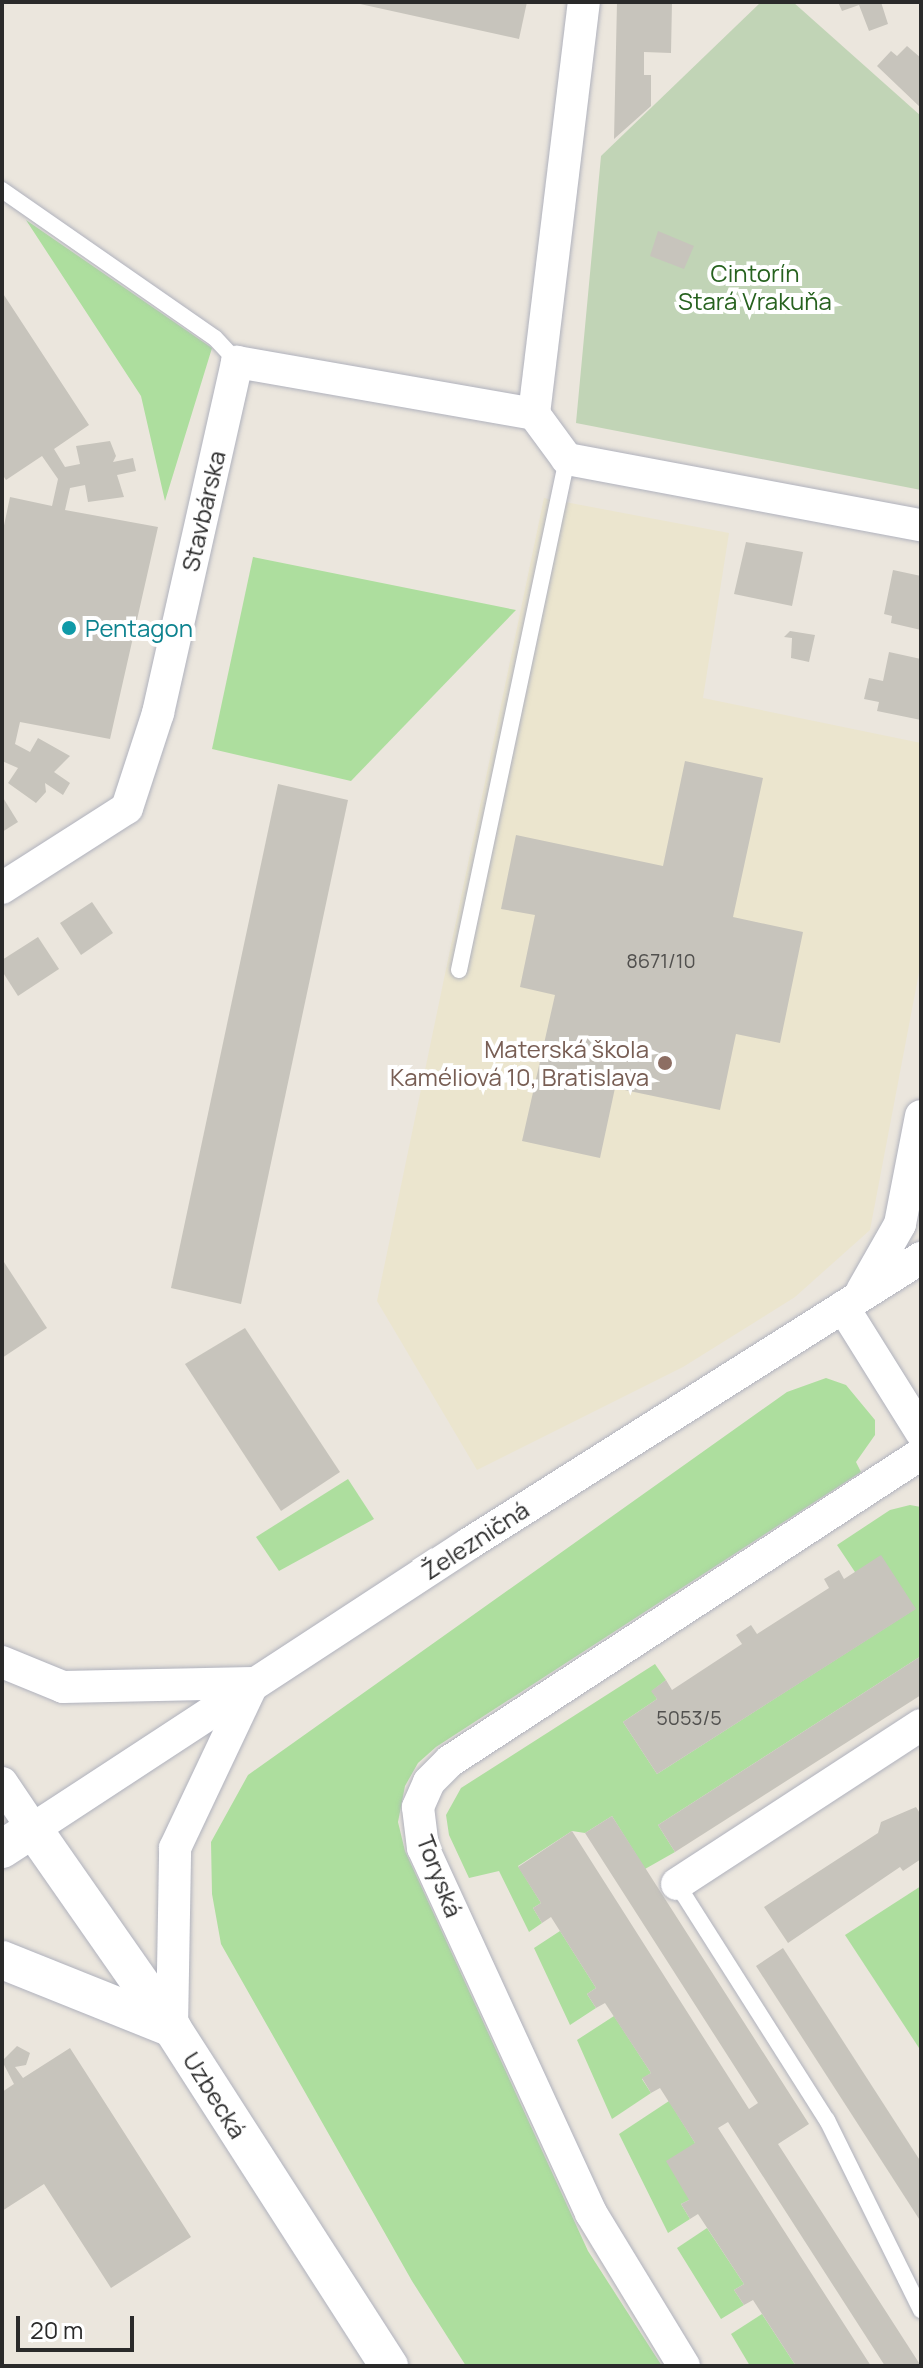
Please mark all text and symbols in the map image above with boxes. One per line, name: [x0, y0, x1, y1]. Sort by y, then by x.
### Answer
park label: Cintorín Stará Vrakuňa: [678, 259, 832, 315]
street label: Stavbárska: [175, 448, 231, 574]
place label: Pentagon: [85, 614, 193, 642]
marker: Pentagon: [60, 619, 78, 637]
house number: 8671/10: [626, 948, 696, 972]
place label: Materská škola Kaméliová 10, Bratislava: [390, 1035, 649, 1091]
marker: Materská škola Kaméliová 10, Bratislava: [656, 1054, 674, 1072]
street label: Železničná: [416, 1495, 534, 1585]
house number: 5053/5: [656, 1705, 722, 1729]
street label: Toryská: [411, 1831, 469, 1921]
street label: Uzbecká: [177, 2047, 253, 2143]
scale bar: [20, 2300, 138, 2350]
text: 20 m: [30, 2313, 83, 2346]

